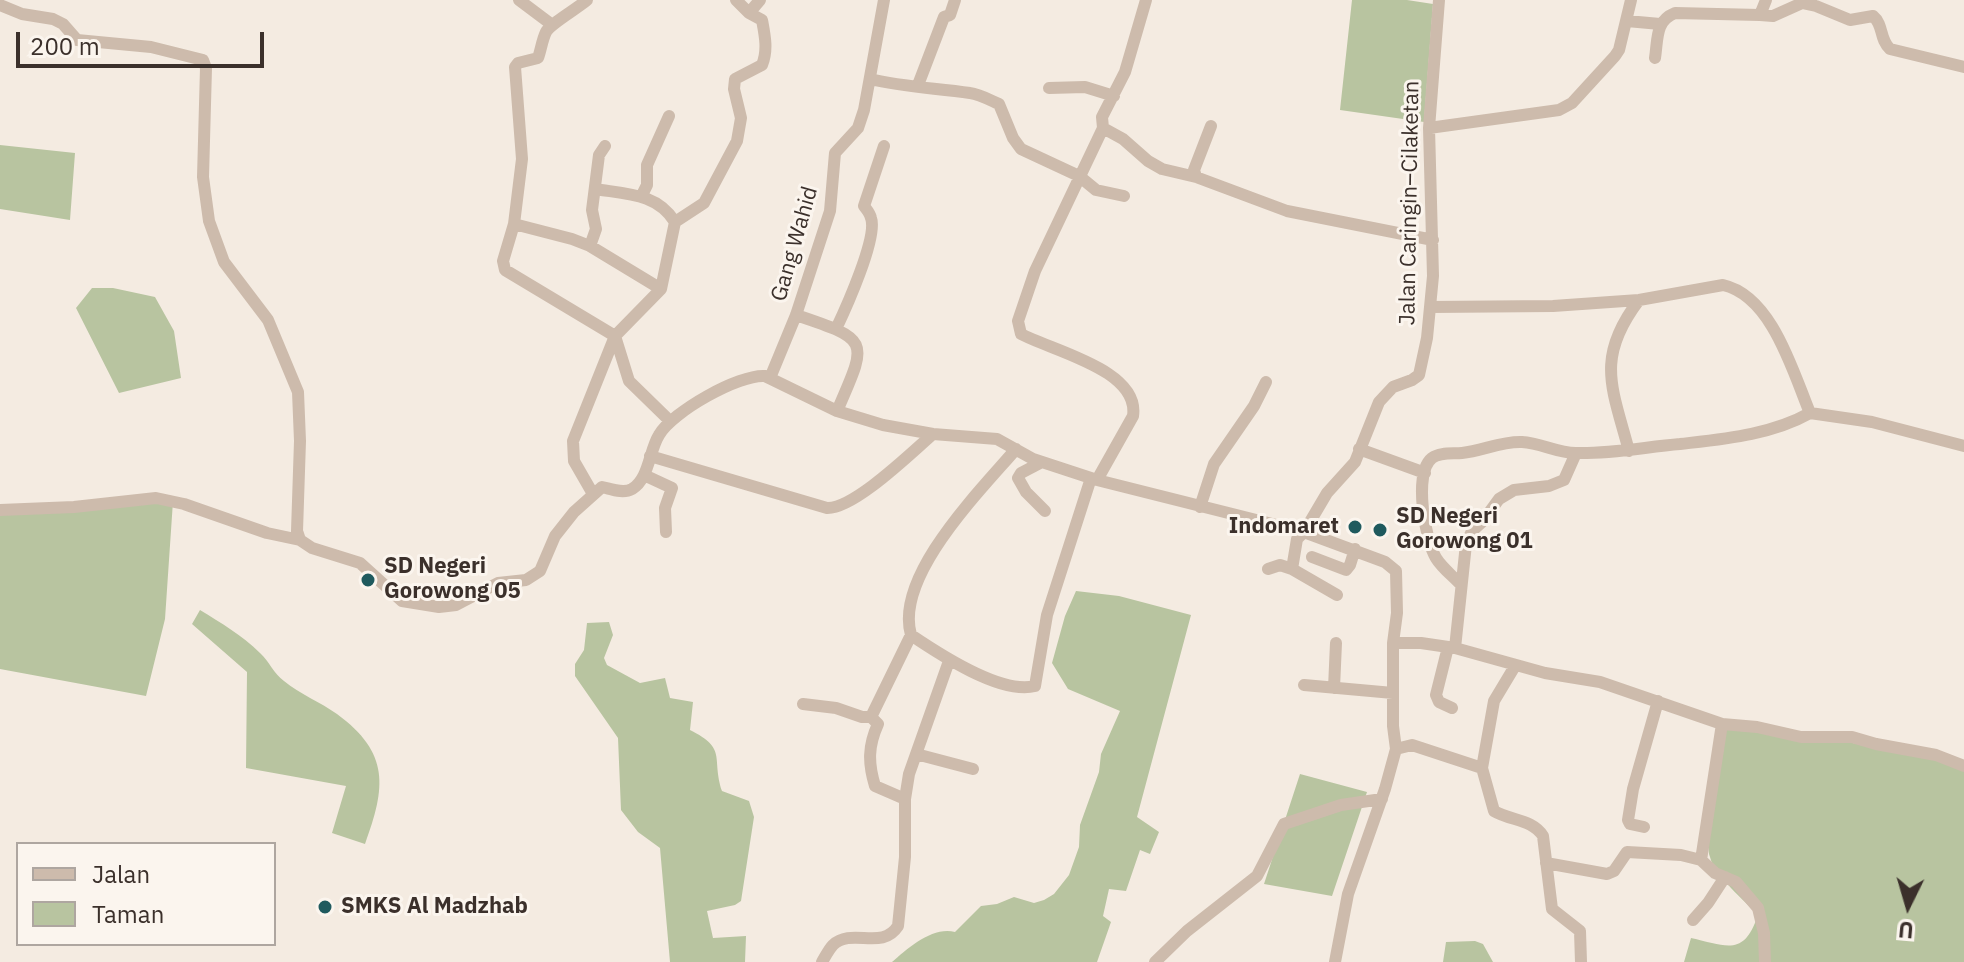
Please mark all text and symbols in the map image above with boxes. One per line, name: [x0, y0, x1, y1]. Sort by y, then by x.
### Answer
scale bar: [20, 16, 268, 66]
text: 200 m: [30, 30, 100, 62]
street label: Jalan Caringin–Cilaketan: [1395, 80, 1425, 326]
street label: Gang Wahid: [766, 184, 824, 304]
place label: SD Negeri Gorowong 01: [1396, 504, 1533, 556]
place label: Indomaret: [1229, 514, 1339, 540]
marker: Indomaret: [1346, 518, 1364, 536]
marker: SD Negeri Gorowong 01: [1371, 521, 1389, 539]
place label: SD Negeri Gorowong 05: [384, 554, 521, 606]
marker: SD Negeri Gorowong 05: [359, 571, 377, 589]
legend: [16, 842, 276, 946]
text: Jalan: [92, 858, 150, 890]
north arrow: [1868, 866, 1948, 946]
place label: SMKS Al Madzhab: [341, 894, 528, 920]
text: Taman: [92, 898, 164, 930]
marker: SMKS Al Madzhab: [316, 898, 334, 916]
text: U: [1897, 915, 1915, 946]

